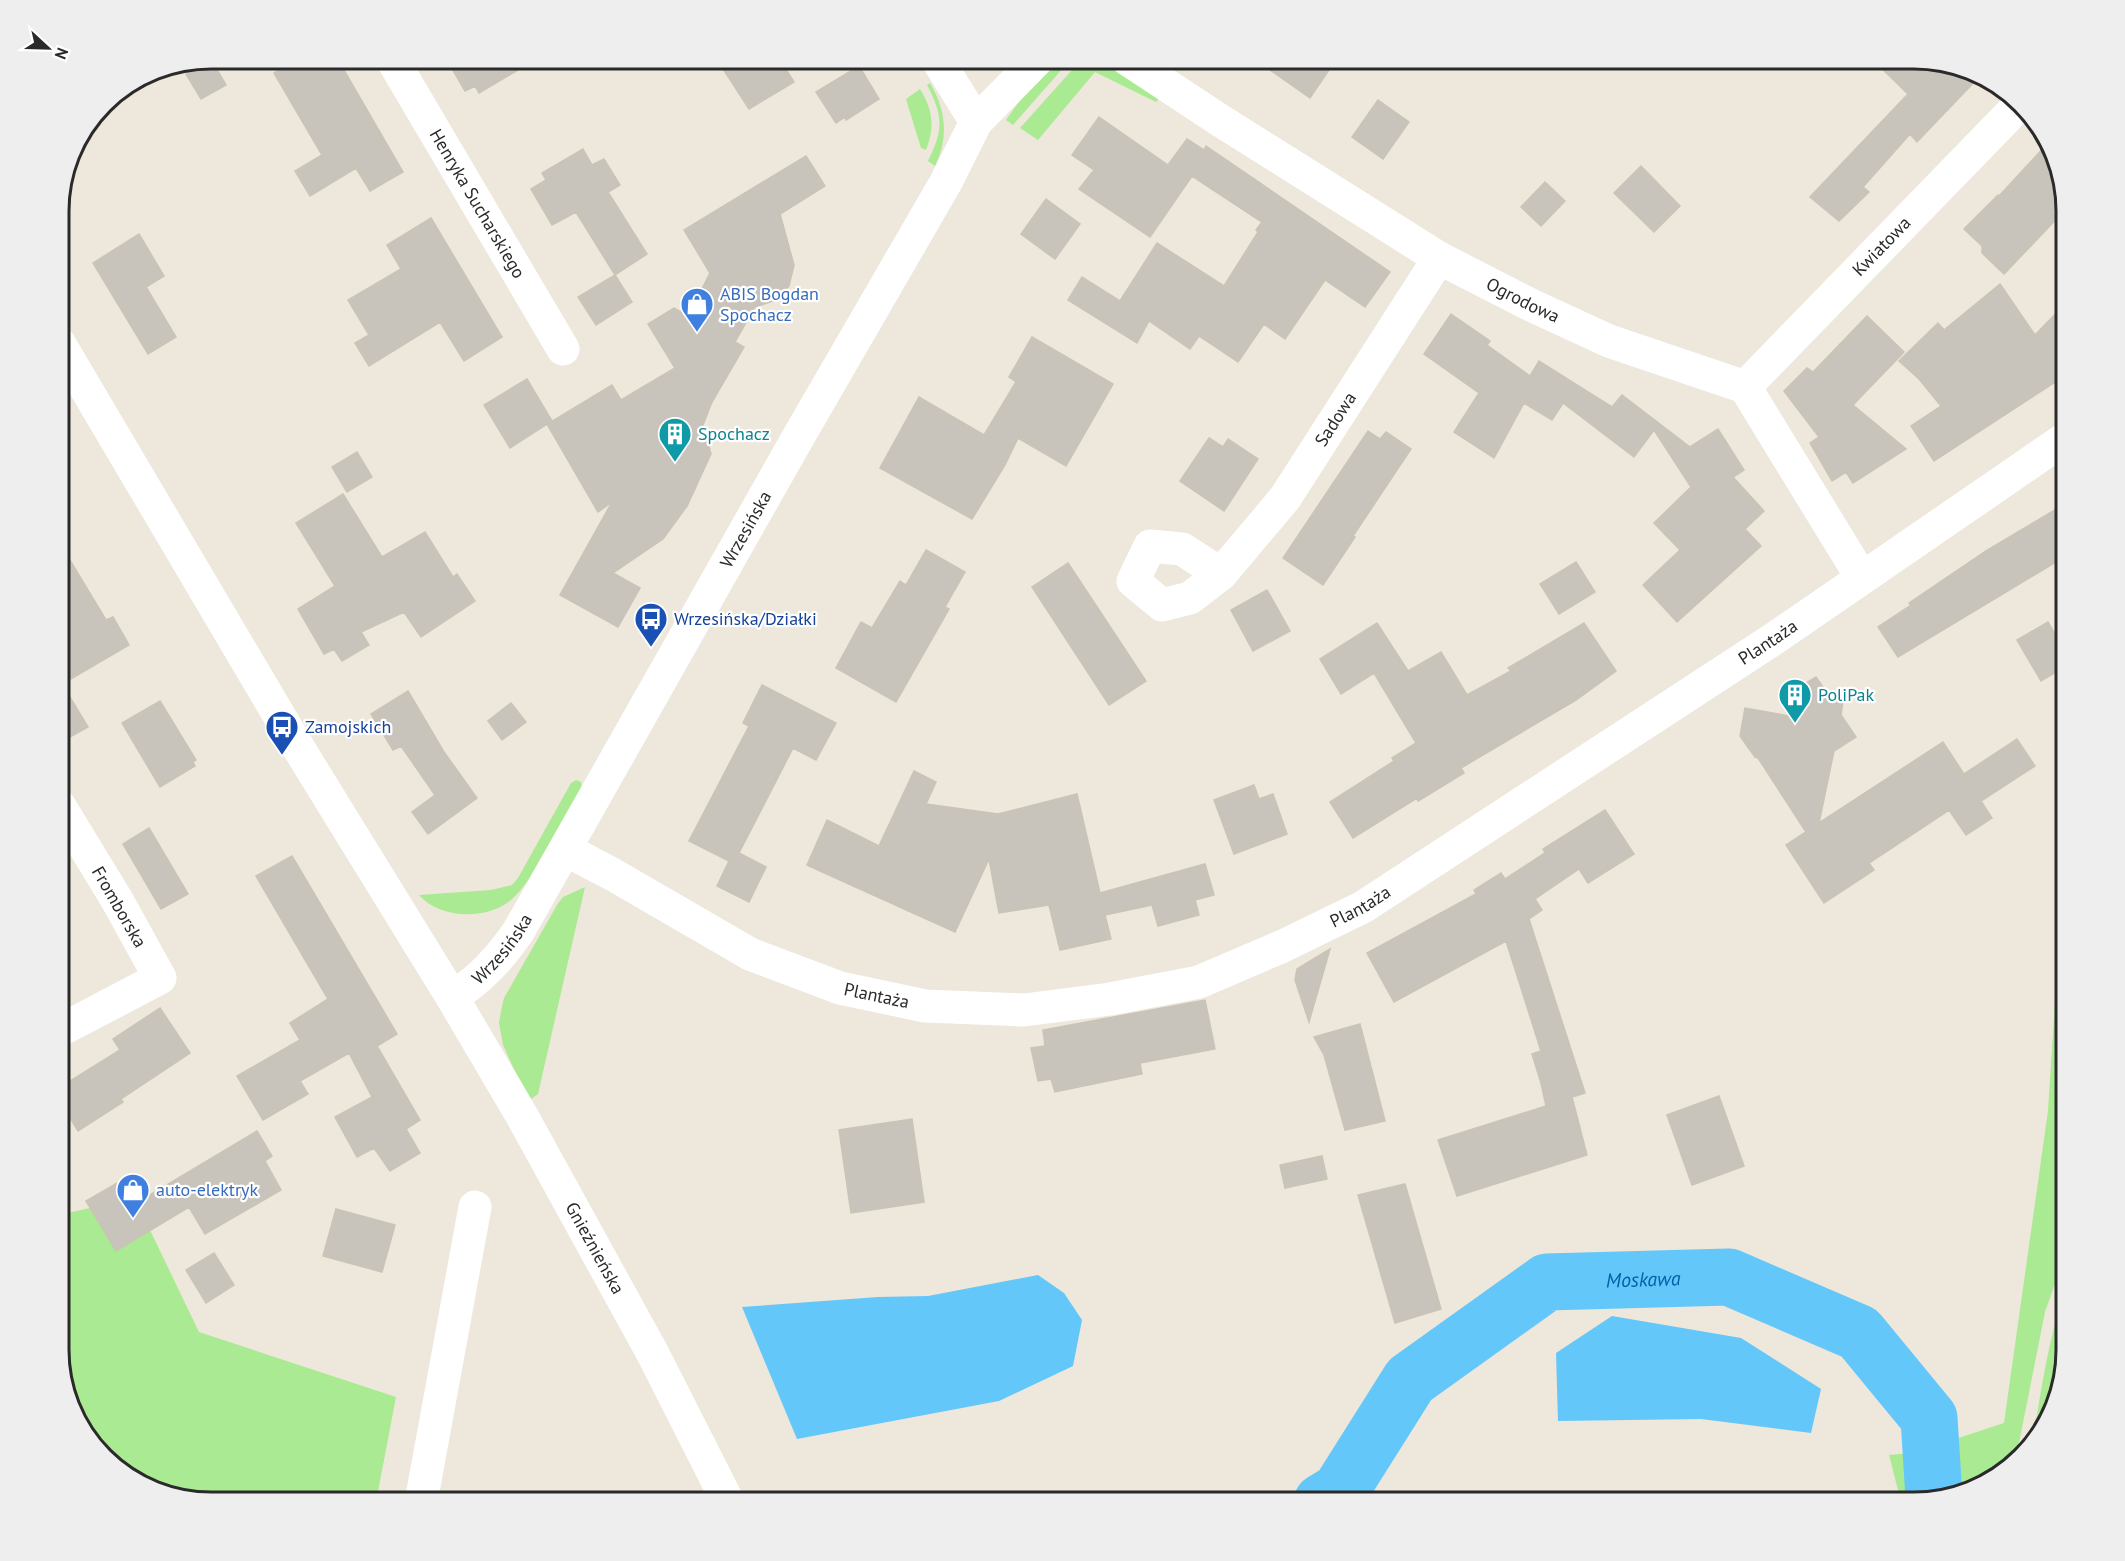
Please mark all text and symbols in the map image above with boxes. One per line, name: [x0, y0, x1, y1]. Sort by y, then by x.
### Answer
north arrow: [18, 18, 78, 78]
text: N: [51, 45, 73, 62]
street label: Henryka Sucharskiego: [425, 125, 531, 282]
street label: Kwiatowa: [1847, 211, 1915, 281]
street label: Ogrodowa: [1482, 272, 1563, 328]
place label: ABIS Bogdan Spochacz: [720, 282, 819, 326]
shop icon: ABIS Bogdan Spochacz: [679, 286, 715, 333]
street label: Sadowa: [1309, 388, 1361, 450]
building icon: Spochacz: [657, 416, 693, 463]
place label: Spochacz: [698, 422, 770, 445]
street label: Wrzesińska: [715, 487, 776, 572]
bus stop icon: Wrzesińska/Działki: [633, 601, 669, 648]
place label: Wrzesińska/Działki: [674, 607, 817, 630]
street label: Plantaża: [1734, 614, 1802, 670]
building icon: PoliPak: [1777, 677, 1813, 724]
place label: PoliPak: [1818, 683, 1875, 706]
bus stop icon: Zamojskich: [264, 709, 300, 756]
place label: Zamojskich: [305, 715, 391, 738]
street label: Fromborska: [87, 862, 152, 952]
street label: Plantaża: [1326, 880, 1395, 932]
street label: Wrzesińska: [467, 910, 537, 989]
street label: Plantaża: [842, 977, 911, 1013]
shop icon: auto-elektryk: [115, 1172, 151, 1219]
place label: auto-elektryk: [156, 1178, 258, 1201]
street label: Gnieźnieńska: [561, 1198, 630, 1298]
water label: Moskawa: [1606, 1265, 1681, 1293]

